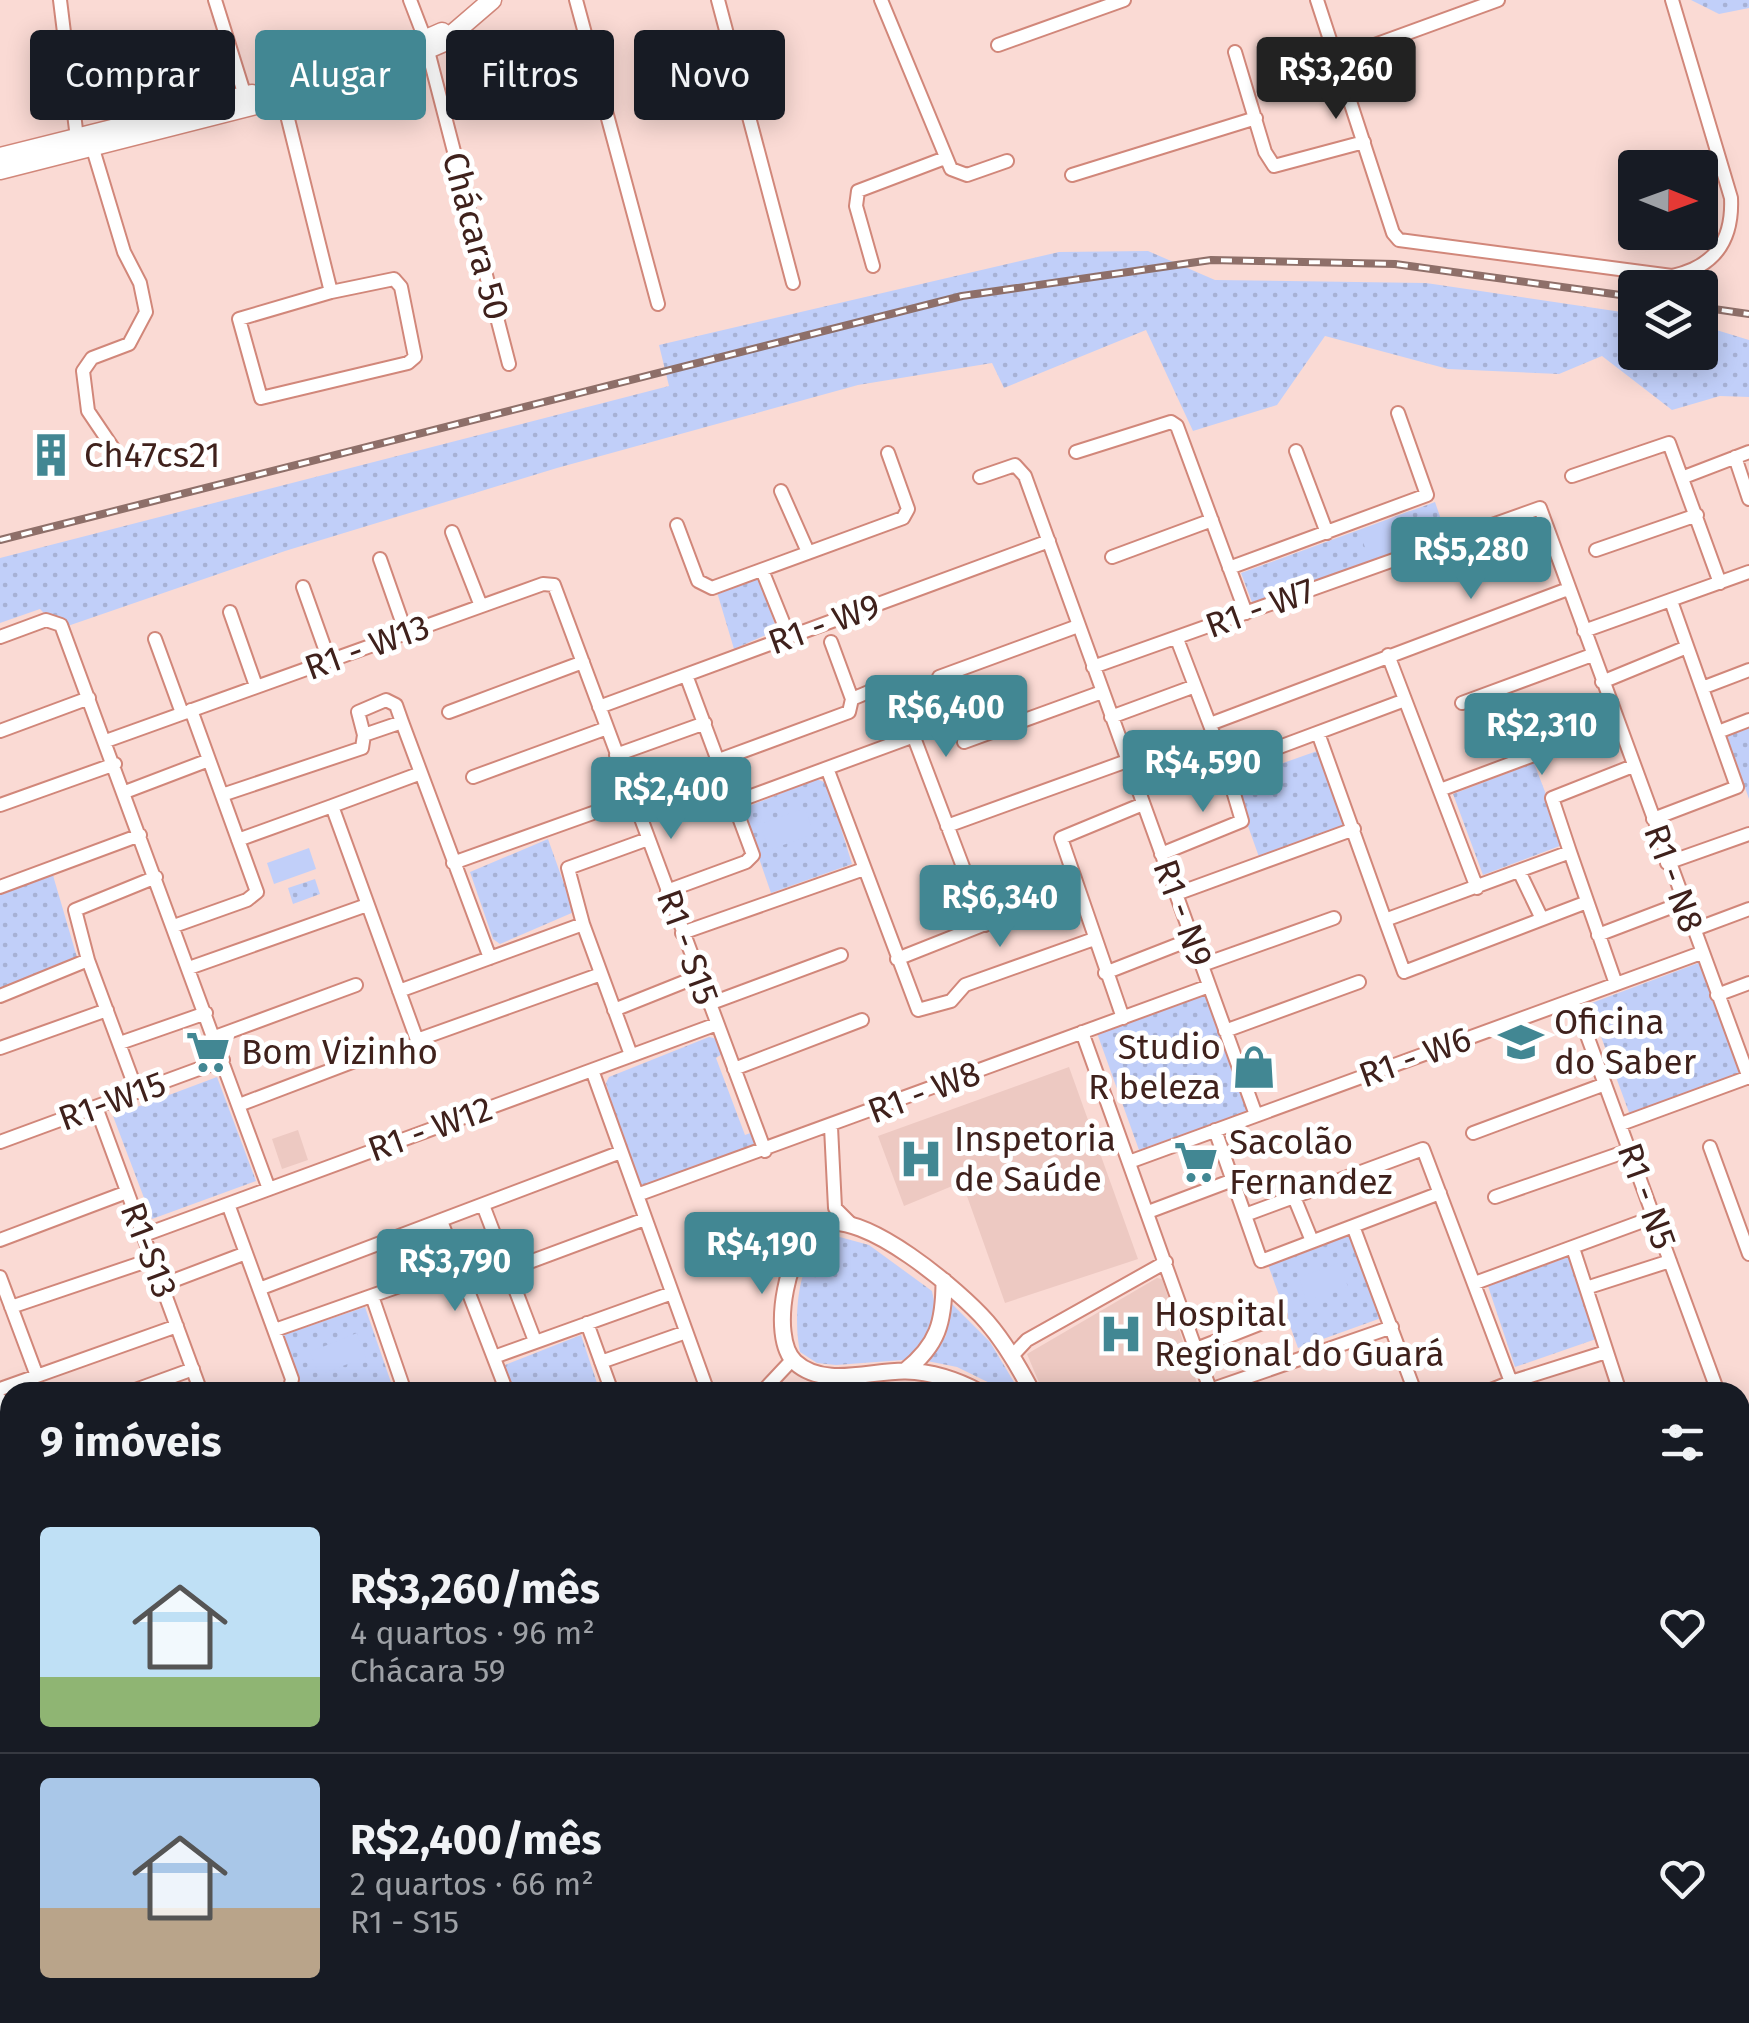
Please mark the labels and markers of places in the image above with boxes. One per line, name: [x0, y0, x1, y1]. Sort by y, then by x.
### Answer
pin: R$3,260: [1244, 37, 1428, 122]
building icon: Ch47cs21: [27, 431, 75, 479]
place label: Ch47cs21: [84, 434, 220, 476]
pin: R$5,280: [1379, 517, 1563, 602]
pin: R$6,400: [854, 675, 1038, 760]
pin: R$2,310: [1450, 693, 1634, 778]
pin: R$4,590: [1111, 730, 1295, 815]
pin: R$2,400: [579, 757, 763, 842]
pin: R$6,340: [908, 865, 1092, 950]
place label: Oficina do Saber: [1554, 1001, 1697, 1083]
school or university icon: Oficina do Saber: [1497, 1018, 1545, 1066]
place label: Studio R beleza: [1088, 1026, 1221, 1108]
supermarket icon: Bom Vizinho: [184, 1028, 232, 1076]
place label: Bom Vizinho: [241, 1031, 438, 1073]
shop icon: Studio R beleza: [1230, 1043, 1278, 1091]
place label: Inspetoria de Saúde: [954, 1118, 1116, 1200]
place label: Sacolão Fernandez: [1229, 1121, 1393, 1203]
hospital icon: Inspetoria de Saúde: [897, 1135, 945, 1183]
supermarket icon: Sacolão Fernandez: [1172, 1138, 1220, 1186]
pin: R$4,190: [670, 1212, 854, 1297]
pin: R$3,790: [363, 1229, 547, 1314]
place label: Hospital Regional do Guará: [1154, 1293, 1444, 1375]
hospital icon: Hospital Regional do Guará: [1097, 1310, 1145, 1358]

